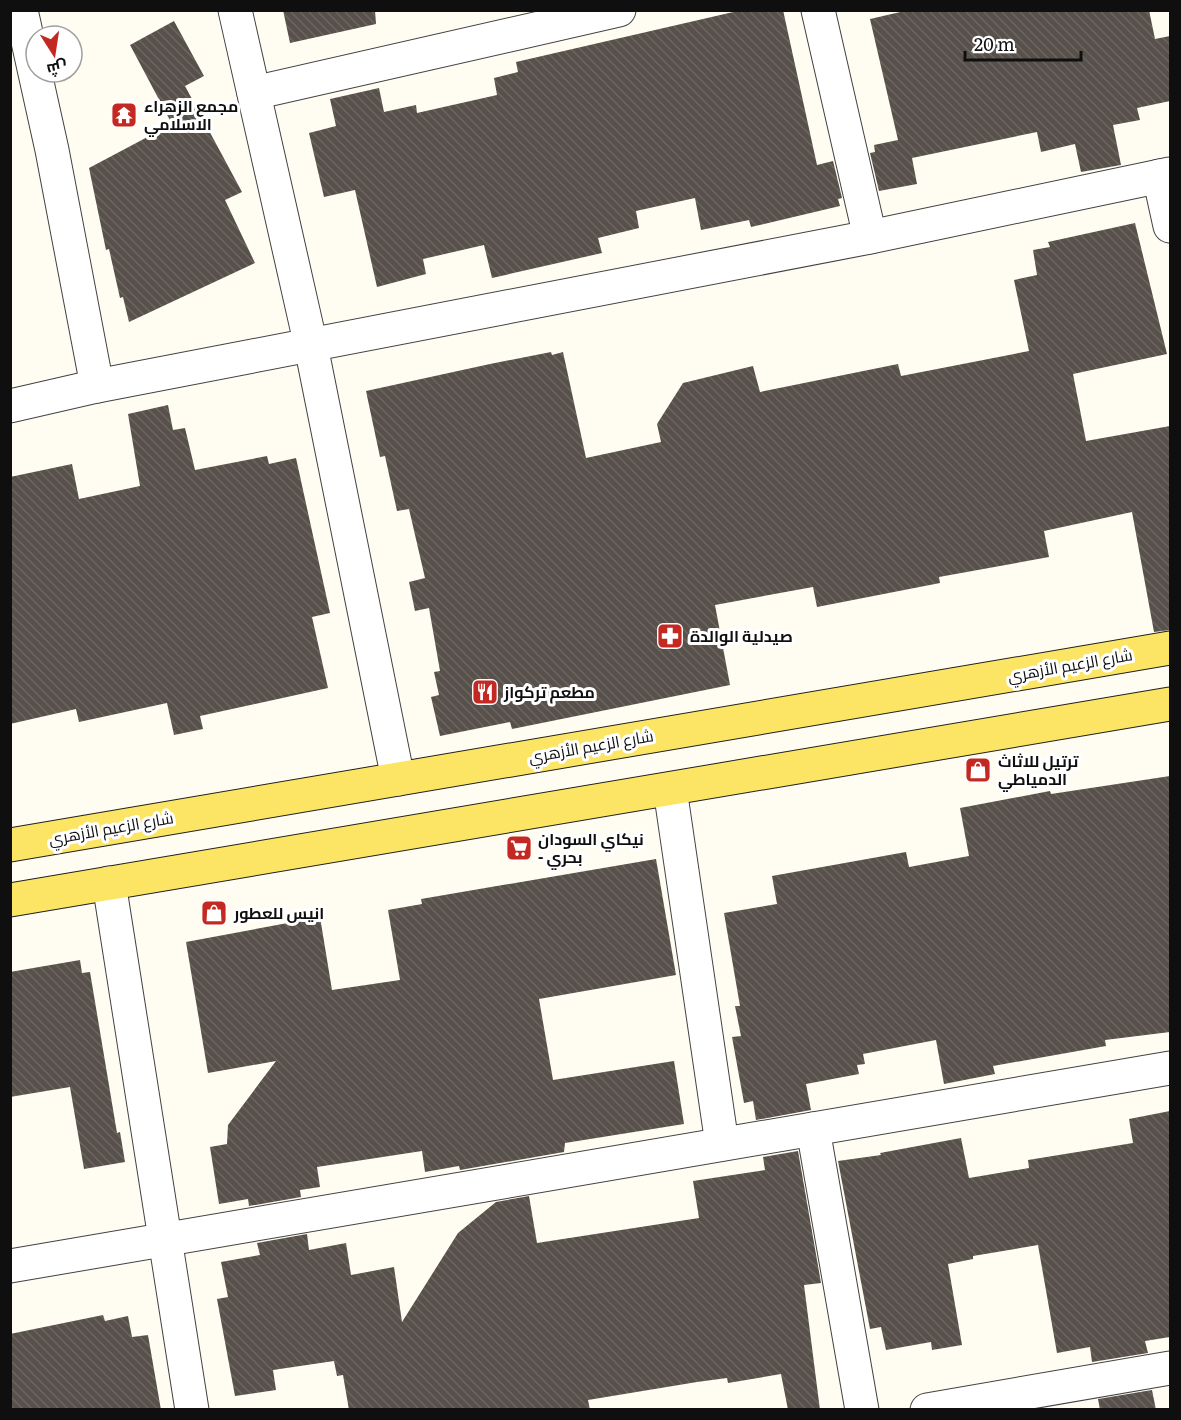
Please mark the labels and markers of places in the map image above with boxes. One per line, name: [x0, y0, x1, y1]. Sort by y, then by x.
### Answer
place label: مجمع الزهراء الاسلامي: [144, 93, 238, 137]
temple icon: مجمع الزهراء الاسلامي: [109, 100, 139, 130]
pharmacy icon: صيدلية الوالدة: [655, 621, 685, 651]
place label: صيدلية الوالدة: [690, 623, 793, 647]
restaurant icon: مطعم تركواز: [470, 677, 500, 707]
place label: مطعم تركواز: [503, 679, 595, 704]
place label: ترتيل للاثاث الدمياطي: [998, 748, 1080, 792]
shop icon: ترتيل للاثاث الدمياطي: [963, 755, 993, 785]
place label: نيكاي السودان - بحري: [538, 826, 644, 870]
supermarket icon: نيكاي السودان - بحري: [504, 833, 534, 863]
shop icon: انيس للعطور: [199, 898, 229, 928]
place label: انيس للعطور: [233, 900, 324, 924]

